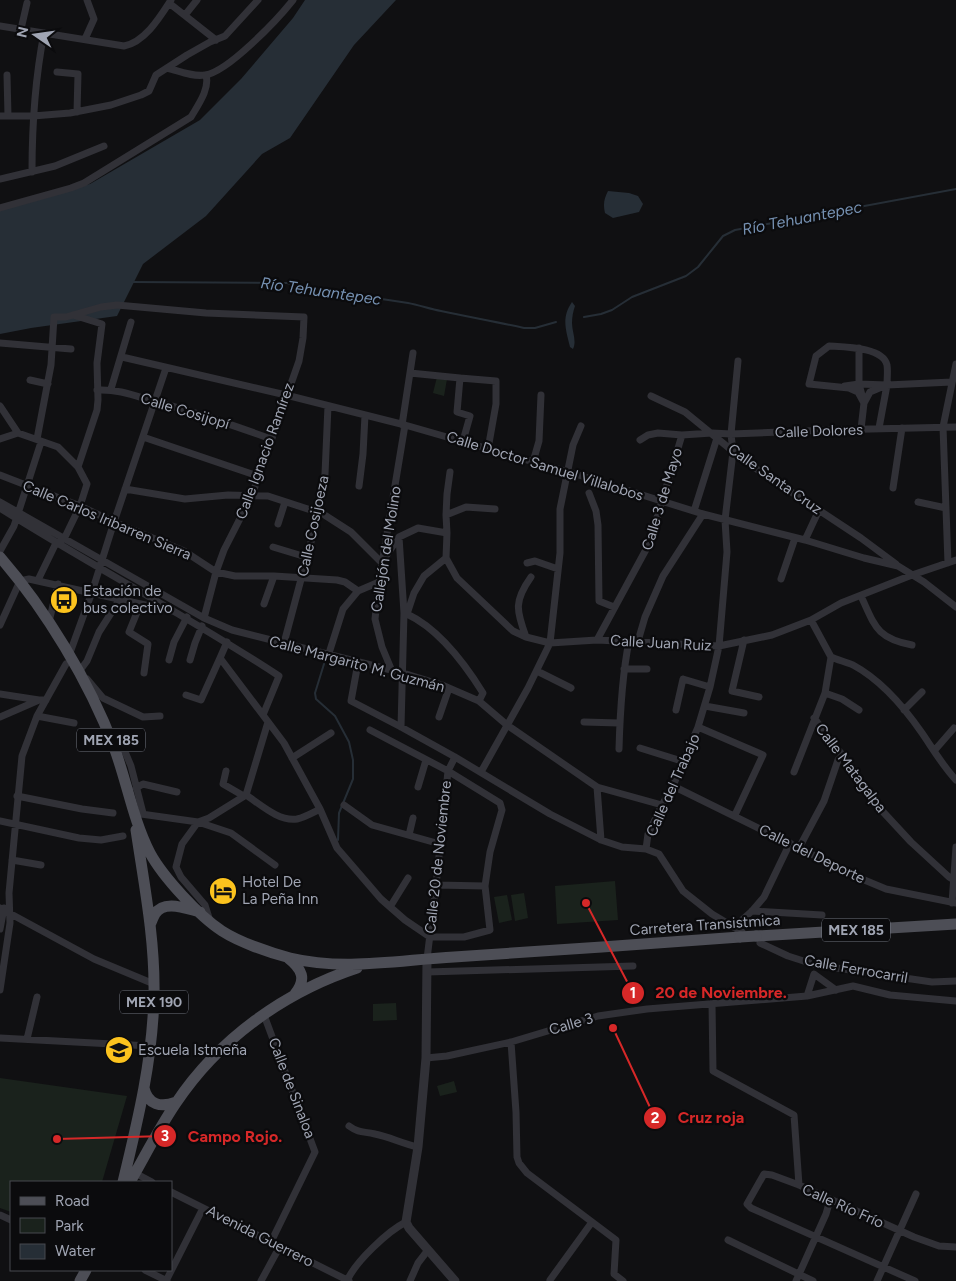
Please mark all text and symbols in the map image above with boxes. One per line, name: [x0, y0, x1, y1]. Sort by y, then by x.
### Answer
north arrow: [10, 10, 60, 60]
text: N: [13, 25, 32, 39]
water label: Río Tehuantepec: [741, 197, 864, 239]
water label: Río Tehuantepec: [259, 273, 383, 309]
street label: Calle Ignacio Ramírez: [232, 380, 298, 522]
street label: Calle Cosijopí: [138, 389, 233, 434]
street label: Calle Dolores: [775, 420, 863, 442]
street label: Calle Doctor Samuel Villalobos: [444, 427, 646, 505]
street label: Calle Santa Cruz: [724, 440, 826, 518]
street label: Calle 3 de Mayo: [638, 445, 686, 552]
street label: Calle Cosijoeza: [294, 474, 332, 578]
street label: Calle Carlos Iribarren Sierra: [20, 476, 194, 564]
street label: Callejón del Molino: [367, 484, 405, 613]
place label: Estación de bus colectivo: [83, 582, 173, 617]
bus stop icon: Estación de bus colectivo: [49, 585, 79, 615]
street label: Calle Juan Ruiz: [610, 631, 712, 655]
street label: Calle Margarito M. Guzmán: [267, 632, 447, 696]
street label: Calle Matagalpa: [812, 720, 890, 816]
road number: MEX 185: [77, 728, 145, 752]
street label: Calle del Trabajo: [642, 731, 704, 839]
street label: Calle 20 de Noviembre: [421, 780, 455, 934]
street label: Calle del Deporte: [756, 821, 868, 887]
place label: Hotel De La Peña Inn: [242, 873, 318, 908]
hotel icon: Hotel De La Peña Inn: [208, 876, 238, 906]
street label: Carretera Transistmica: [629, 911, 781, 939]
road number: MEX 185: [822, 918, 890, 942]
street label: Calle Ferrocarril: [803, 951, 909, 987]
callout: 20 de Noviembre.: [620, 977, 797, 1008]
text: 20 de Noviembre.: [655, 983, 787, 1002]
text: 1: [630, 984, 636, 1002]
road number: MEX 190: [120, 990, 188, 1014]
street label: Calle 3: [547, 1009, 595, 1039]
school or university icon: Escuela Istmeña: [104, 1035, 134, 1065]
street label: Calle de Sinaloa: [265, 1035, 319, 1141]
place label: Escuela Istmeña: [138, 1041, 247, 1059]
callout: Cruz roja: [643, 1102, 754, 1133]
text: Cruz roja: [678, 1108, 744, 1127]
text: 2: [651, 1109, 660, 1127]
callout: Campo Rojo.: [153, 1121, 292, 1152]
text: 3: [161, 1127, 169, 1145]
text: Campo Rojo.: [188, 1127, 282, 1146]
street label: Calle Río Frío: [799, 1180, 887, 1232]
legend: [10, 1181, 172, 1271]
text: Road: [55, 1192, 90, 1210]
street label: Avenida Guerrero: [203, 1201, 317, 1271]
text: Park: [55, 1217, 84, 1235]
text: Water: [55, 1242, 95, 1260]

